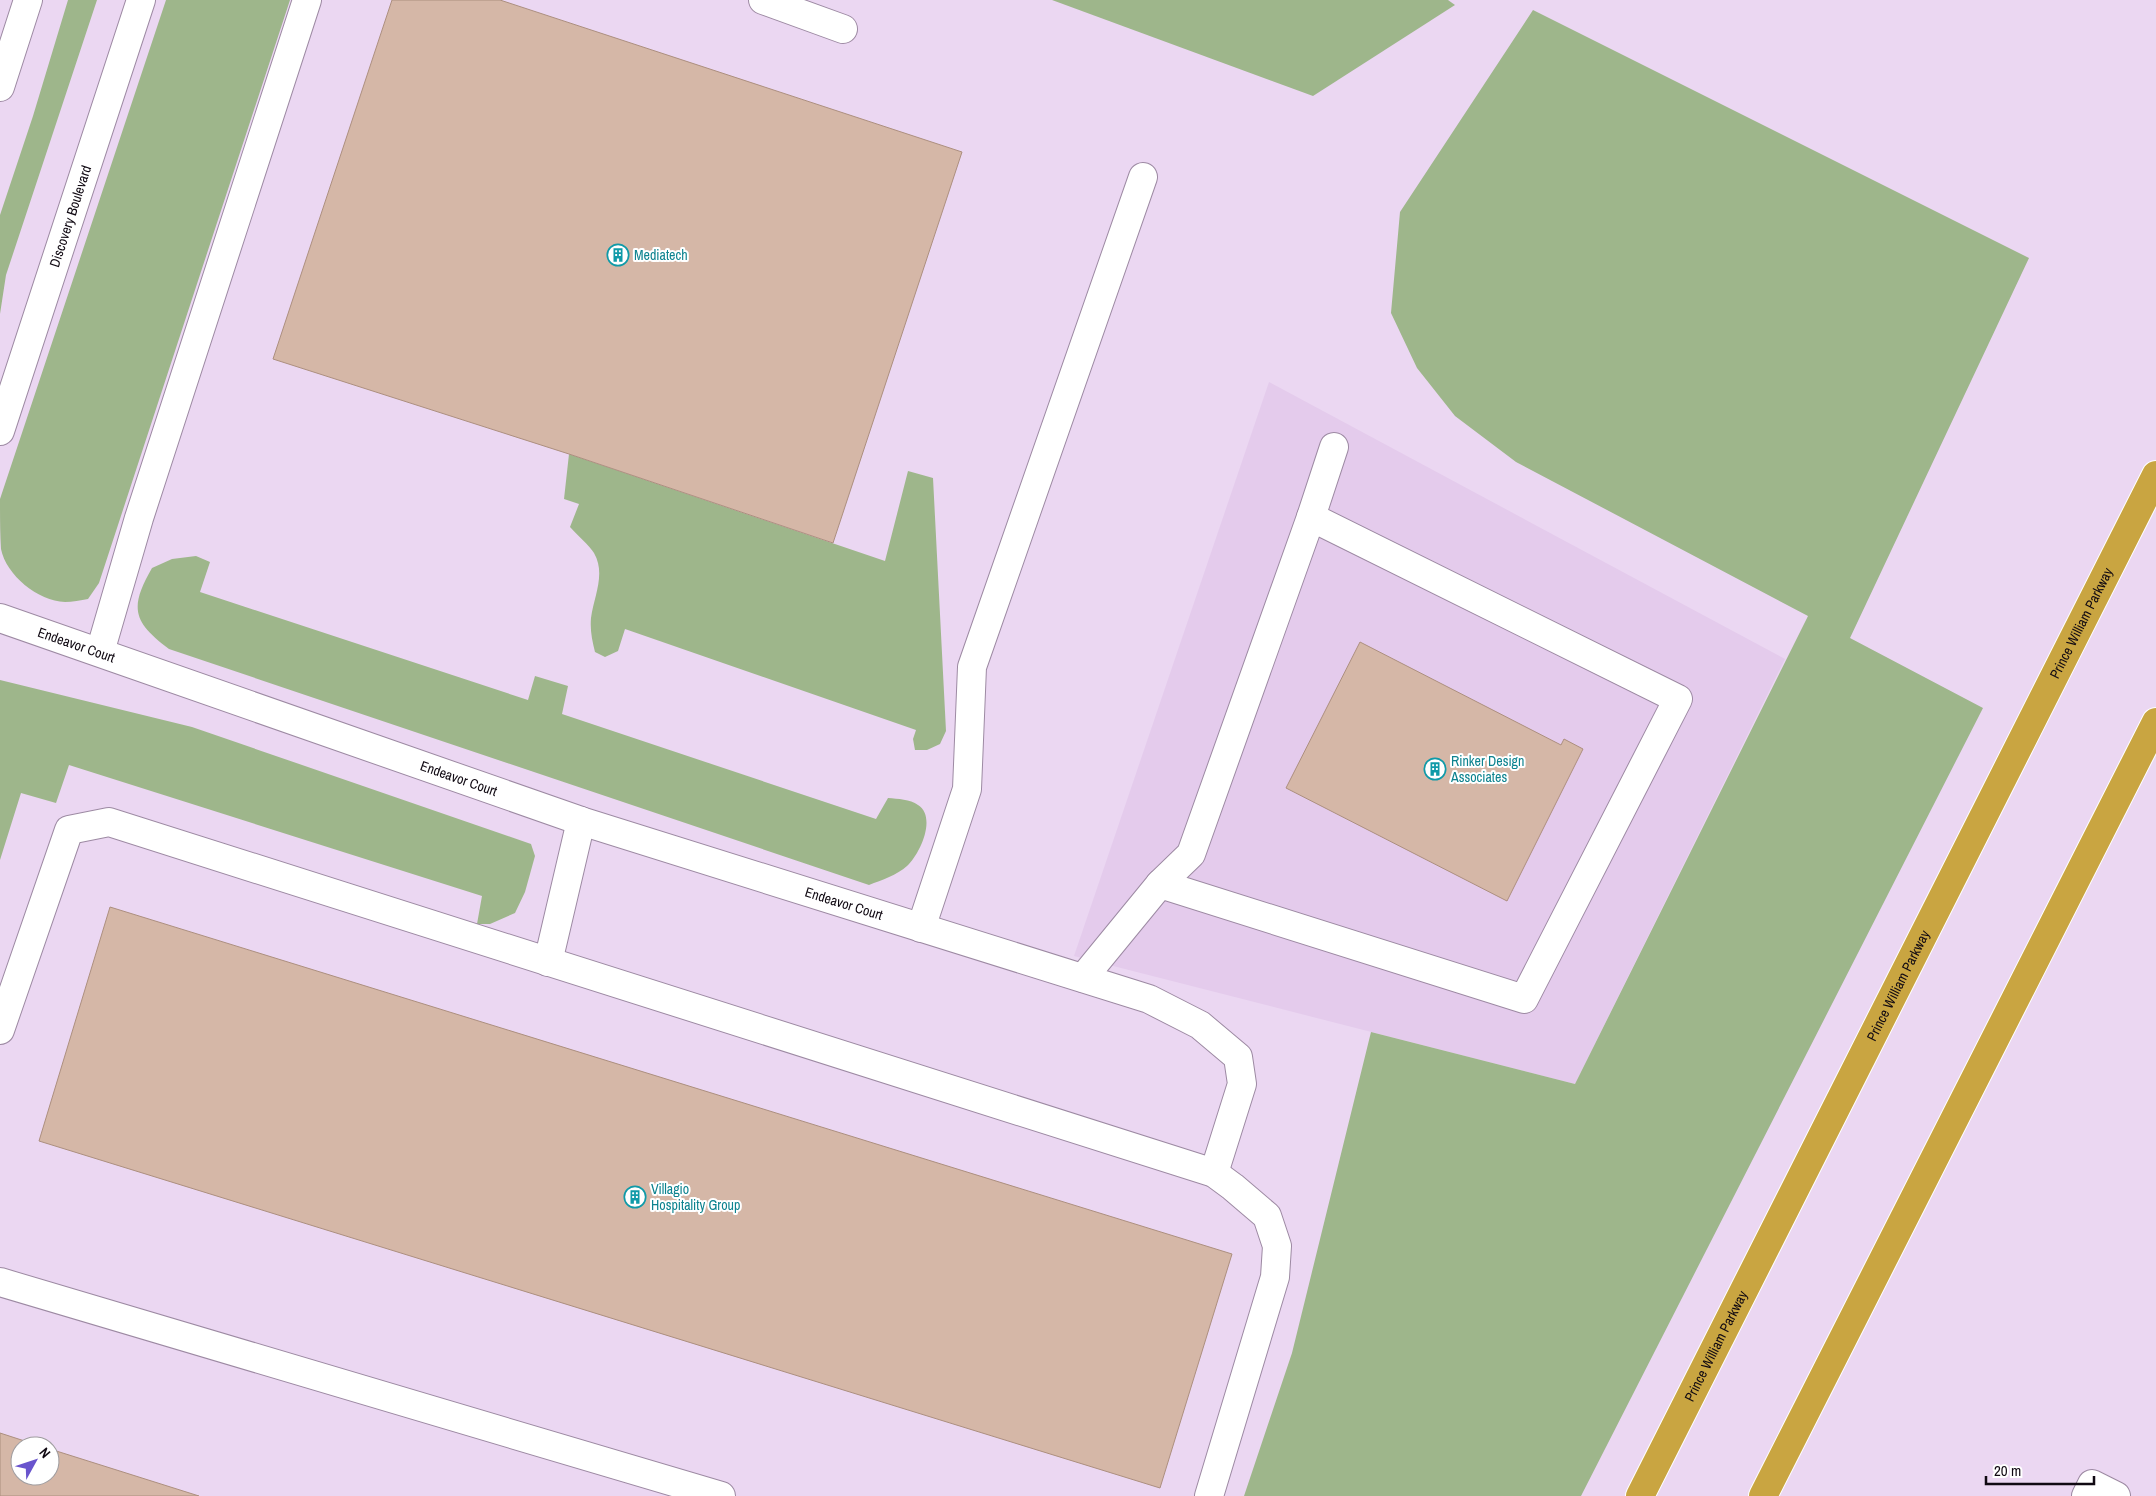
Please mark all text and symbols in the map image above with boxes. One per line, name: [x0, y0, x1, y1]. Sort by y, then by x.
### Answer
street label: Discovery Boulevard: [45, 163, 95, 269]
building icon: Mediatech: [606, 243, 630, 267]
place label: Mediatech: [634, 246, 688, 264]
street label: Prince William Parkway: [2046, 564, 2117, 682]
street label: Endeavor Court: [35, 623, 117, 666]
place label: Rinker Design Associates: [1450, 752, 1524, 786]
street label: Endeavor Court: [418, 757, 500, 800]
building icon: Rinker Design Associates: [1423, 757, 1447, 781]
street label: Endeavor Court: [803, 883, 885, 924]
street label: Prince William Parkway: [1862, 927, 1934, 1044]
place label: Villagio Hospitality Group: [651, 1180, 740, 1214]
building icon: Villagio Hospitality Group: [623, 1185, 647, 1209]
street label: Prince William Parkway: [1680, 1287, 1751, 1405]
north arrow: [10, 1436, 60, 1486]
text: N: [35, 1444, 55, 1462]
scale bar: [1986, 1454, 2094, 1486]
text: 20 m: [1994, 1460, 2021, 1481]

